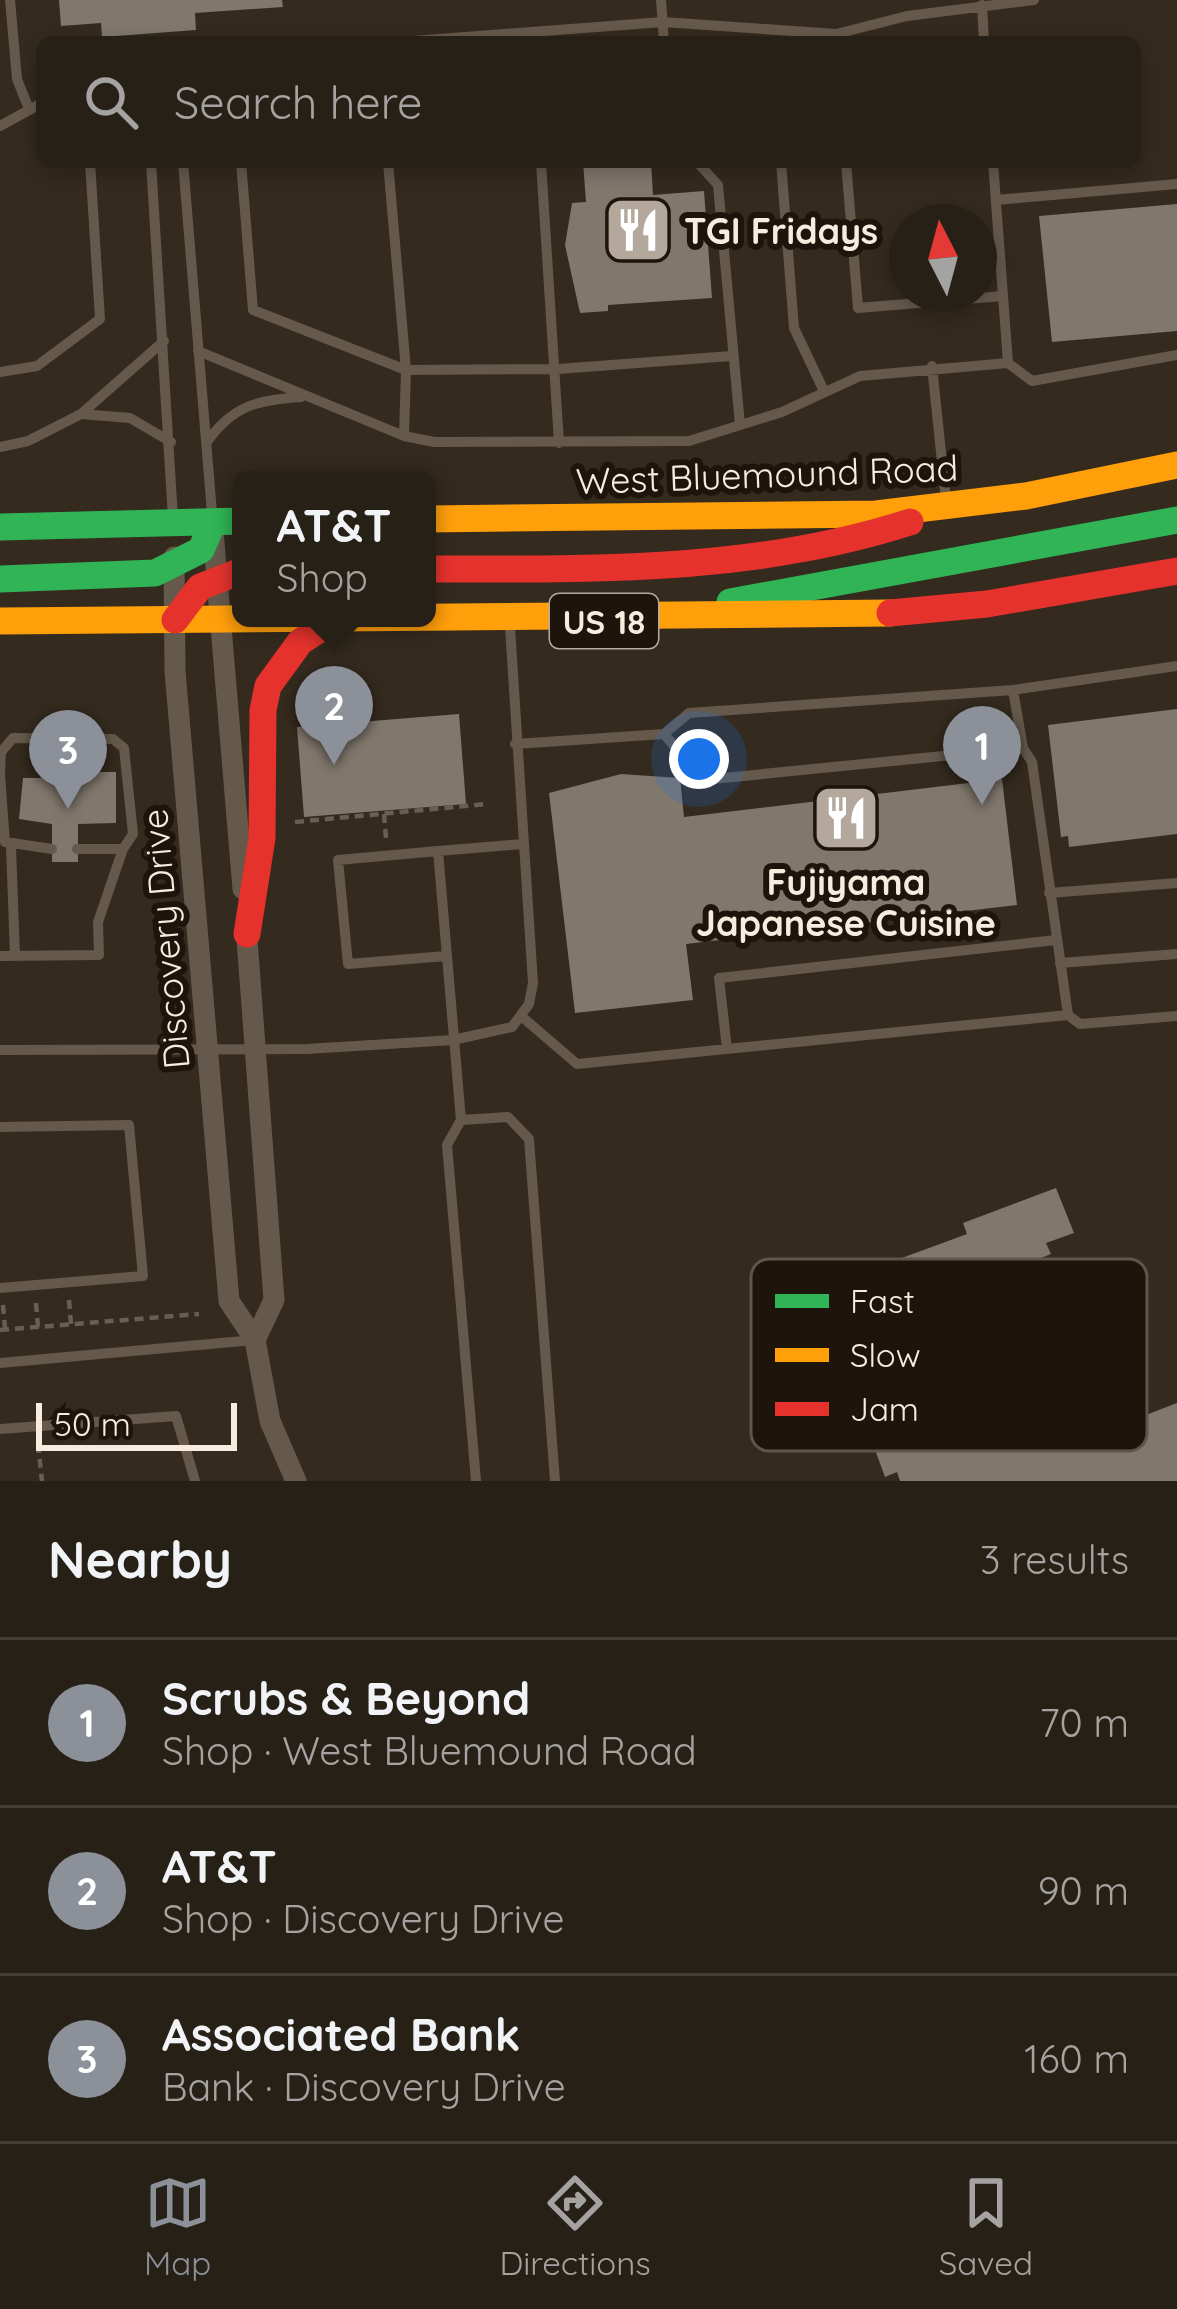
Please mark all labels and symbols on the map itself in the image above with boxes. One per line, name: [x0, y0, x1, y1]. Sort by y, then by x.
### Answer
restaurant icon: TGI Fridays: [603, 195, 673, 265]
north arrow: [889, 204, 997, 312]
place label: TGI Fridays: [684, 208, 878, 253]
street label: West Bluemound Road: [575, 445, 959, 503]
road number: US 18: [550, 594, 658, 648]
pin: 2: [295, 666, 373, 765]
pin: 1: [943, 706, 1021, 805]
pin: 3: [29, 710, 107, 809]
your location: [669, 729, 729, 789]
restaurant icon: Fujiyama Japanese Cuisine: [811, 783, 881, 853]
street label: Discovery Drive: [131, 807, 199, 1071]
place label: Fujiyama Japanese Cuisine: [696, 859, 996, 945]
legend: [751, 1259, 1147, 1451]
text: Fast: [850, 1280, 915, 1321]
text: Slow: [850, 1334, 921, 1375]
text: Jam: [850, 1388, 919, 1429]
scale bar: [36, 1397, 237, 1450]

